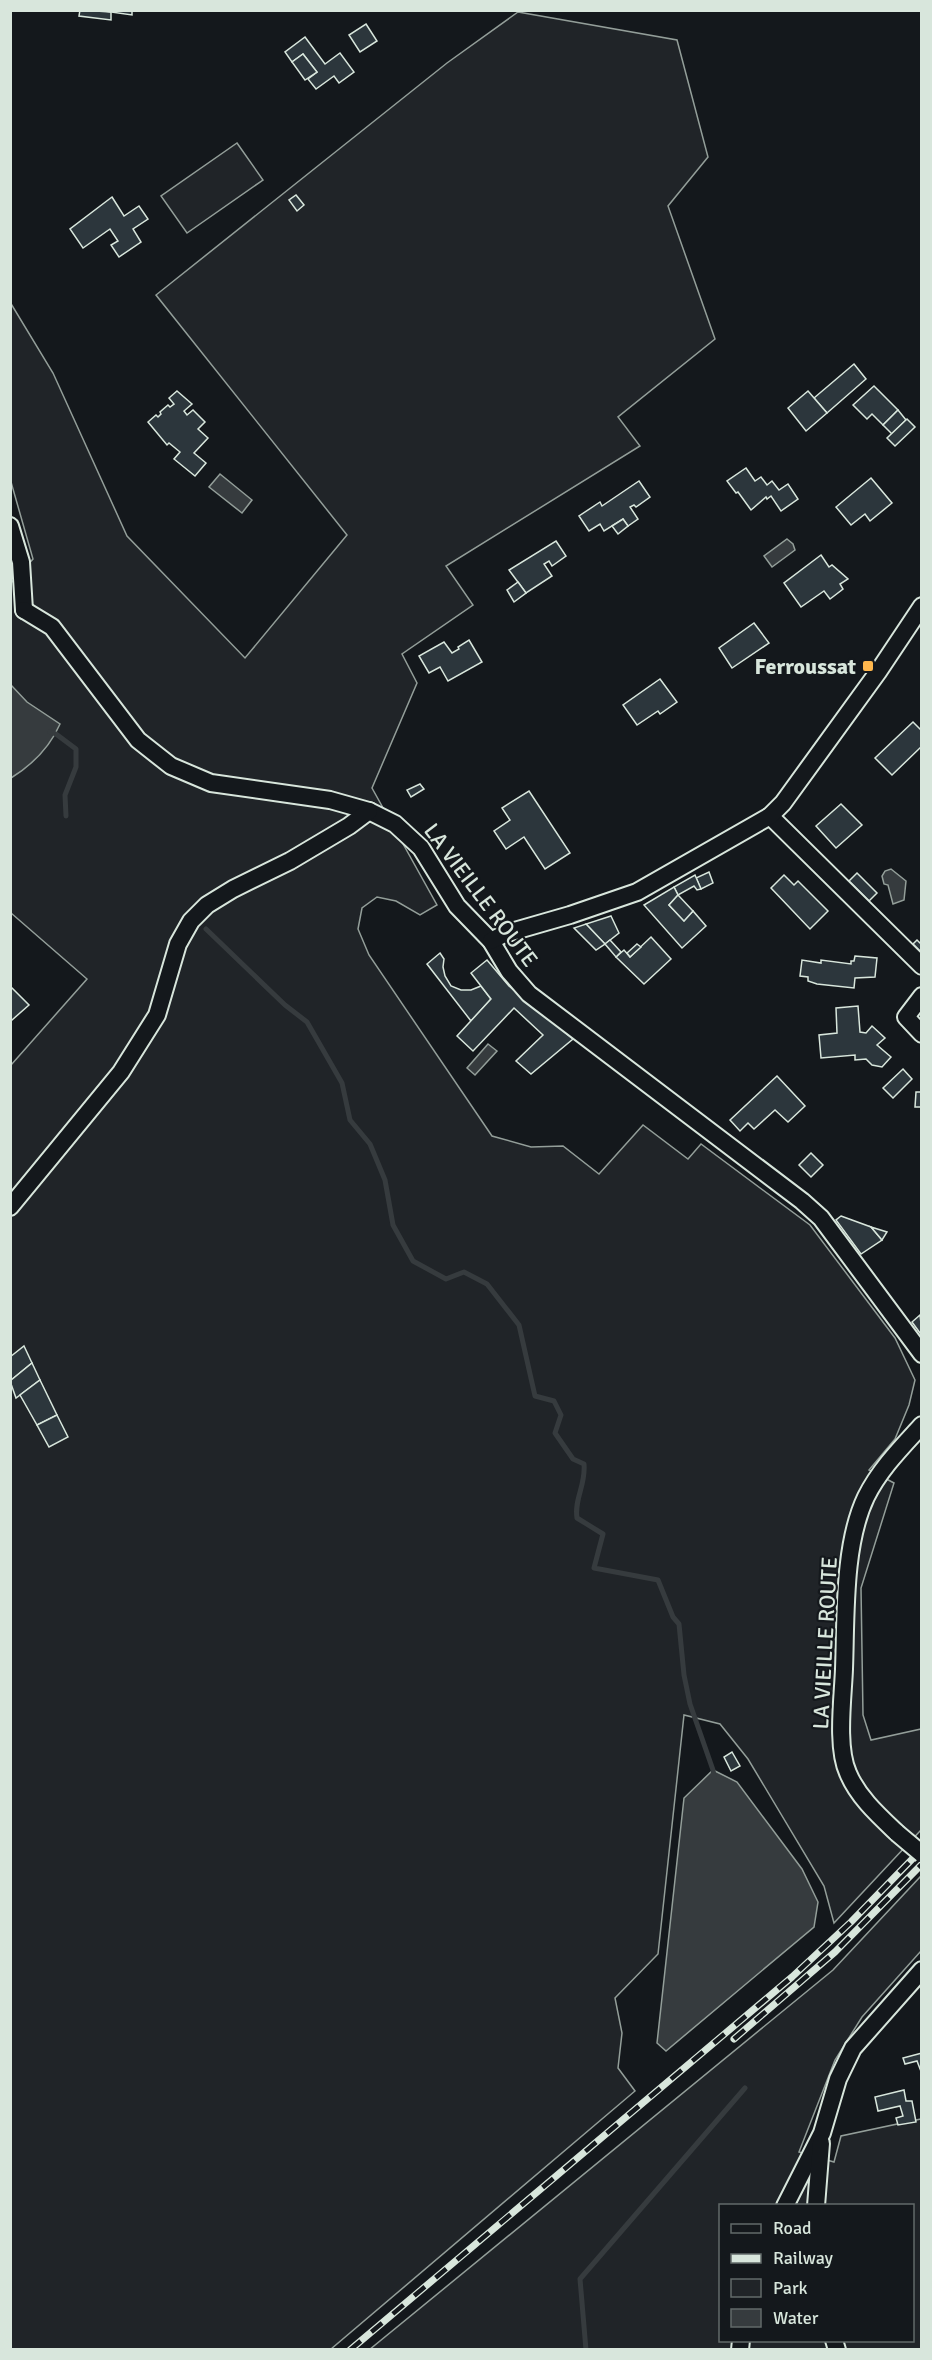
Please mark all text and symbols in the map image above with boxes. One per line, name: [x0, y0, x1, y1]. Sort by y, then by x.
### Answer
place label: Ferroussat: [754, 653, 856, 680]
marker: Ferroussat: [861, 659, 875, 673]
street label: LA VIEILLE ROUTE: [418, 818, 544, 972]
street label: LA VIEILLE ROUTE: [807, 1556, 843, 1730]
legend: [719, 2204, 914, 2342]
text: Road: [773, 2217, 812, 2239]
text: Railway: [773, 2247, 834, 2269]
text: Park: [773, 2277, 808, 2299]
text: Water: [773, 2307, 819, 2329]

